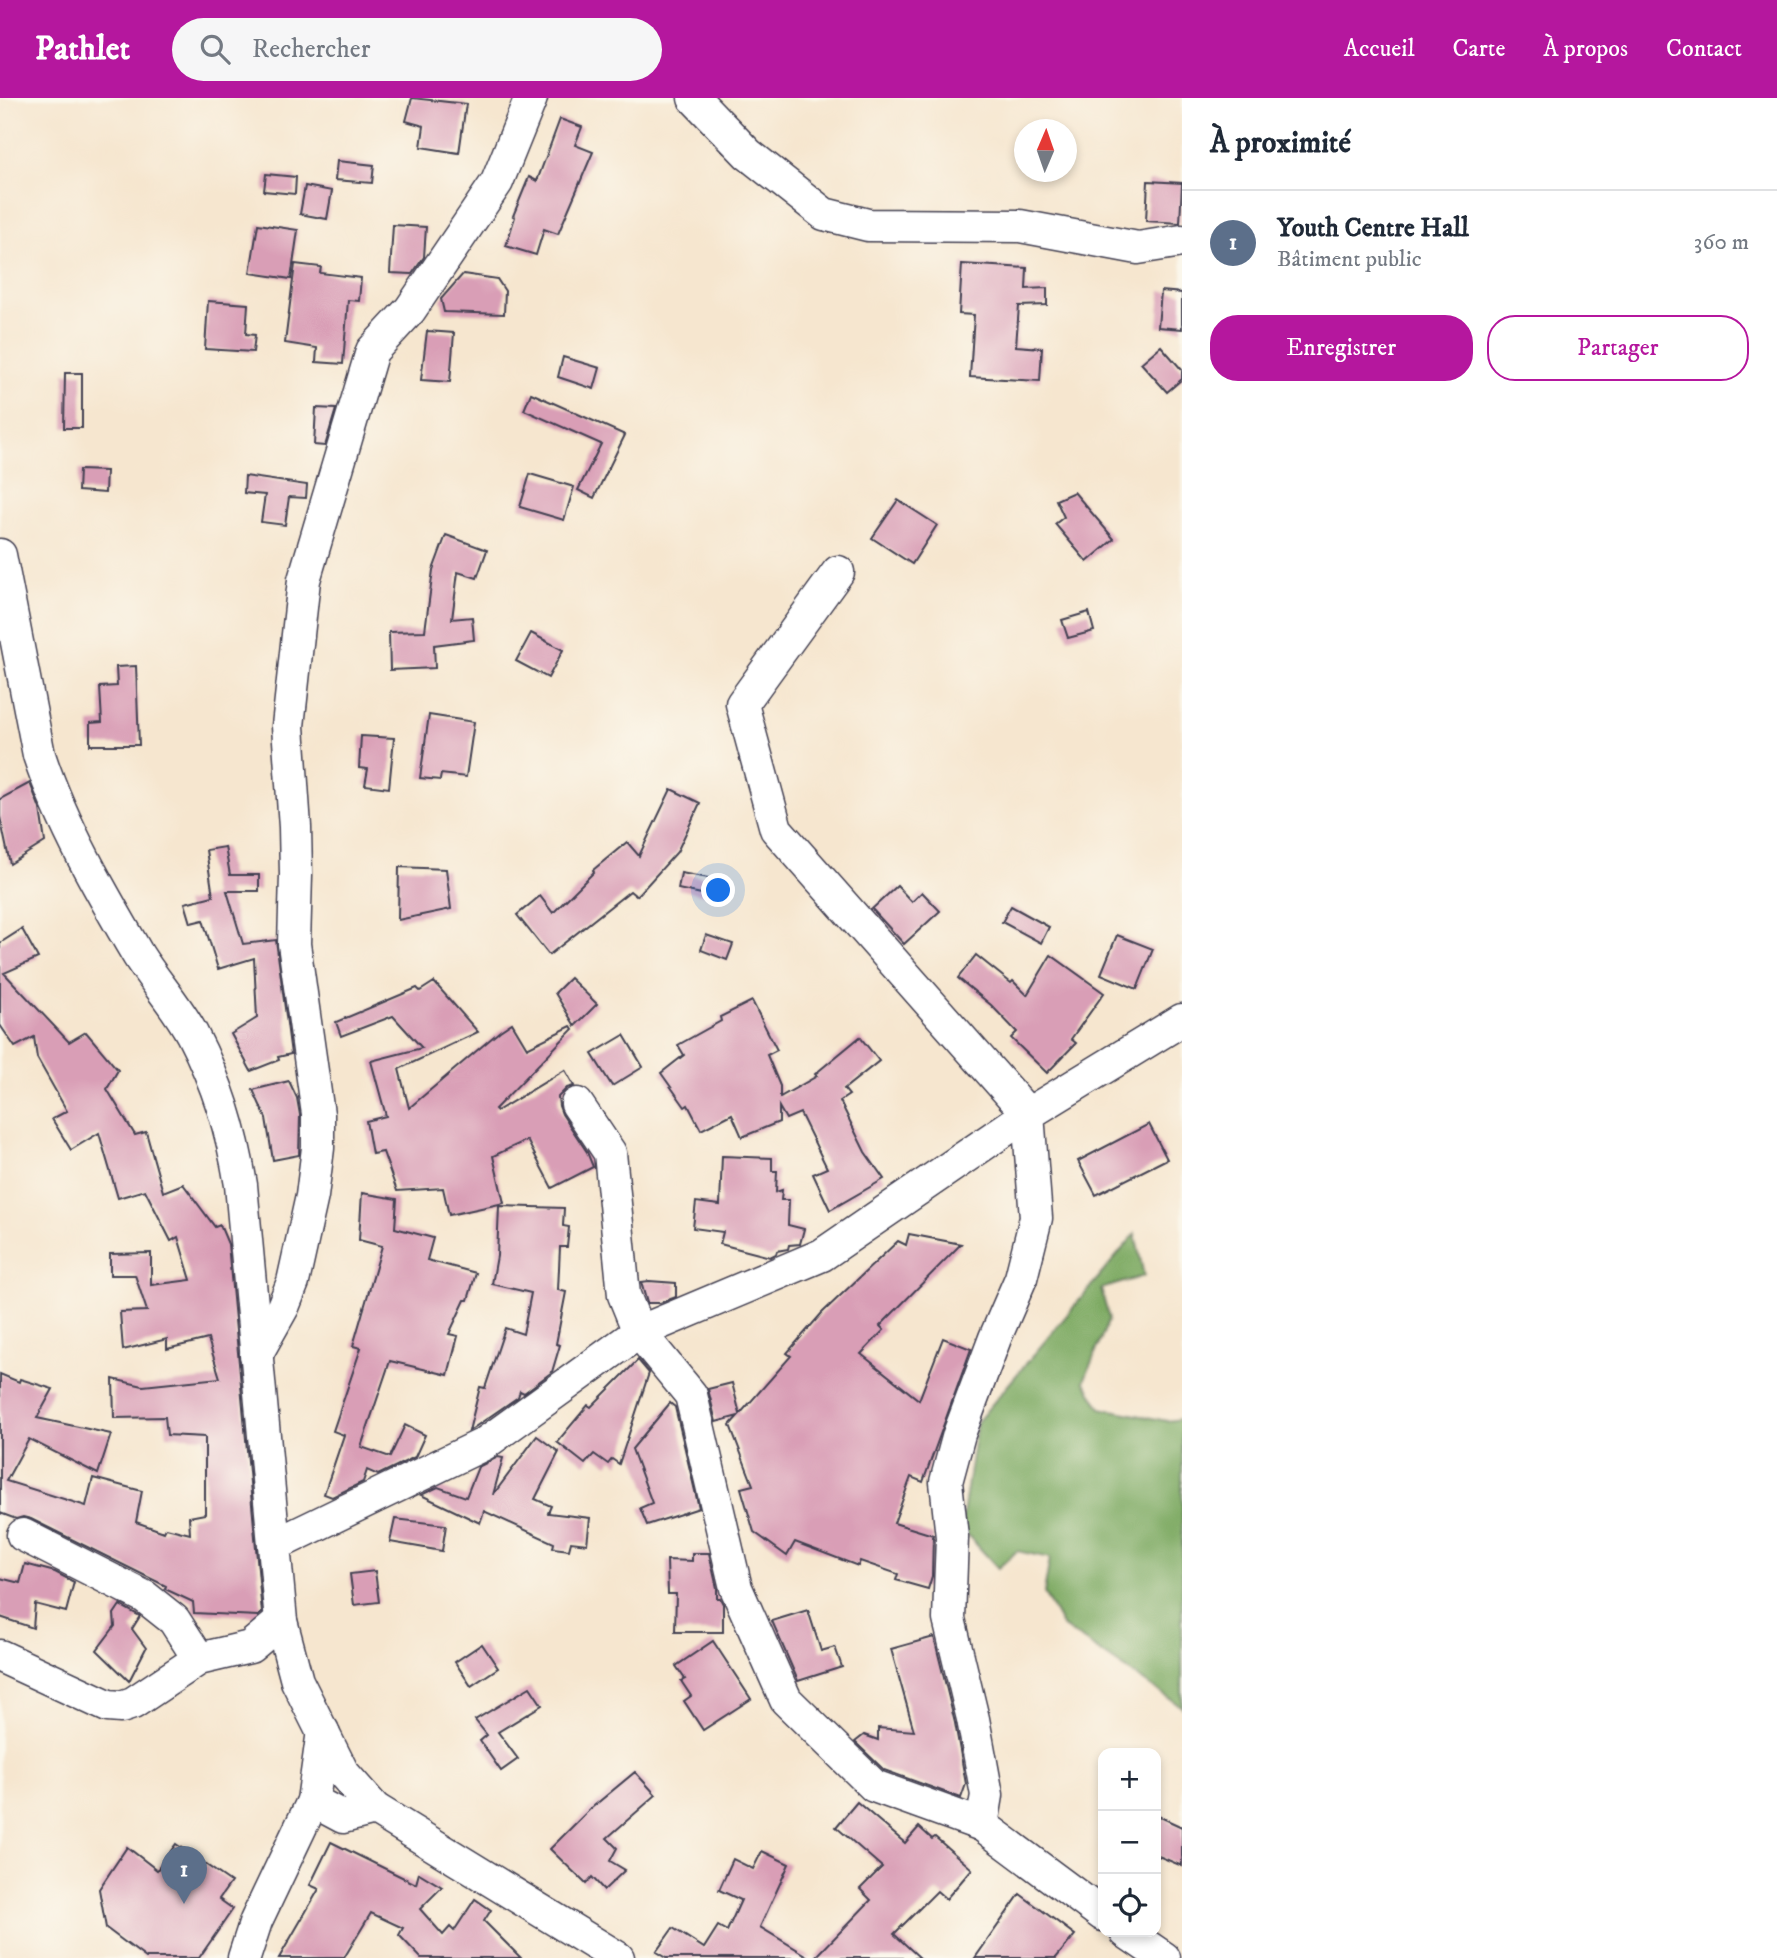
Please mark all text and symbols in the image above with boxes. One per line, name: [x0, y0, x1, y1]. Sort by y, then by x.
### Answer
search box: [172, 18, 662, 81]
text: Pathlet: [35, 29, 130, 70]
icon: search: [196, 30, 234, 68]
text: Rechercher: [252, 33, 370, 66]
text: Accueil: [1344, 34, 1415, 64]
text: Carte: [1453, 34, 1505, 64]
text: À propos: [1543, 34, 1628, 64]
text: Contact: [1666, 34, 1742, 64]
north arrow: [1014, 119, 1077, 182]
text: À proximité: [1210, 125, 1351, 162]
text: Youth Centre Hall: [1277, 212, 1469, 245]
text: 1: [1229, 228, 1237, 257]
text: 360 m: [1694, 228, 1749, 257]
text: Bâtiment public: [1277, 245, 1422, 274]
button: Enregistrer: [1210, 315, 1473, 381]
button: Partager: [1487, 315, 1749, 381]
your location: [701, 873, 735, 907]
map controls: [1098, 1748, 1161, 1937]
button: +: [1098, 1748, 1161, 1811]
button: −: [1098, 1811, 1161, 1874]
pin: 1: [161, 1846, 207, 1904]
button: locate: [1098, 1874, 1161, 1937]

